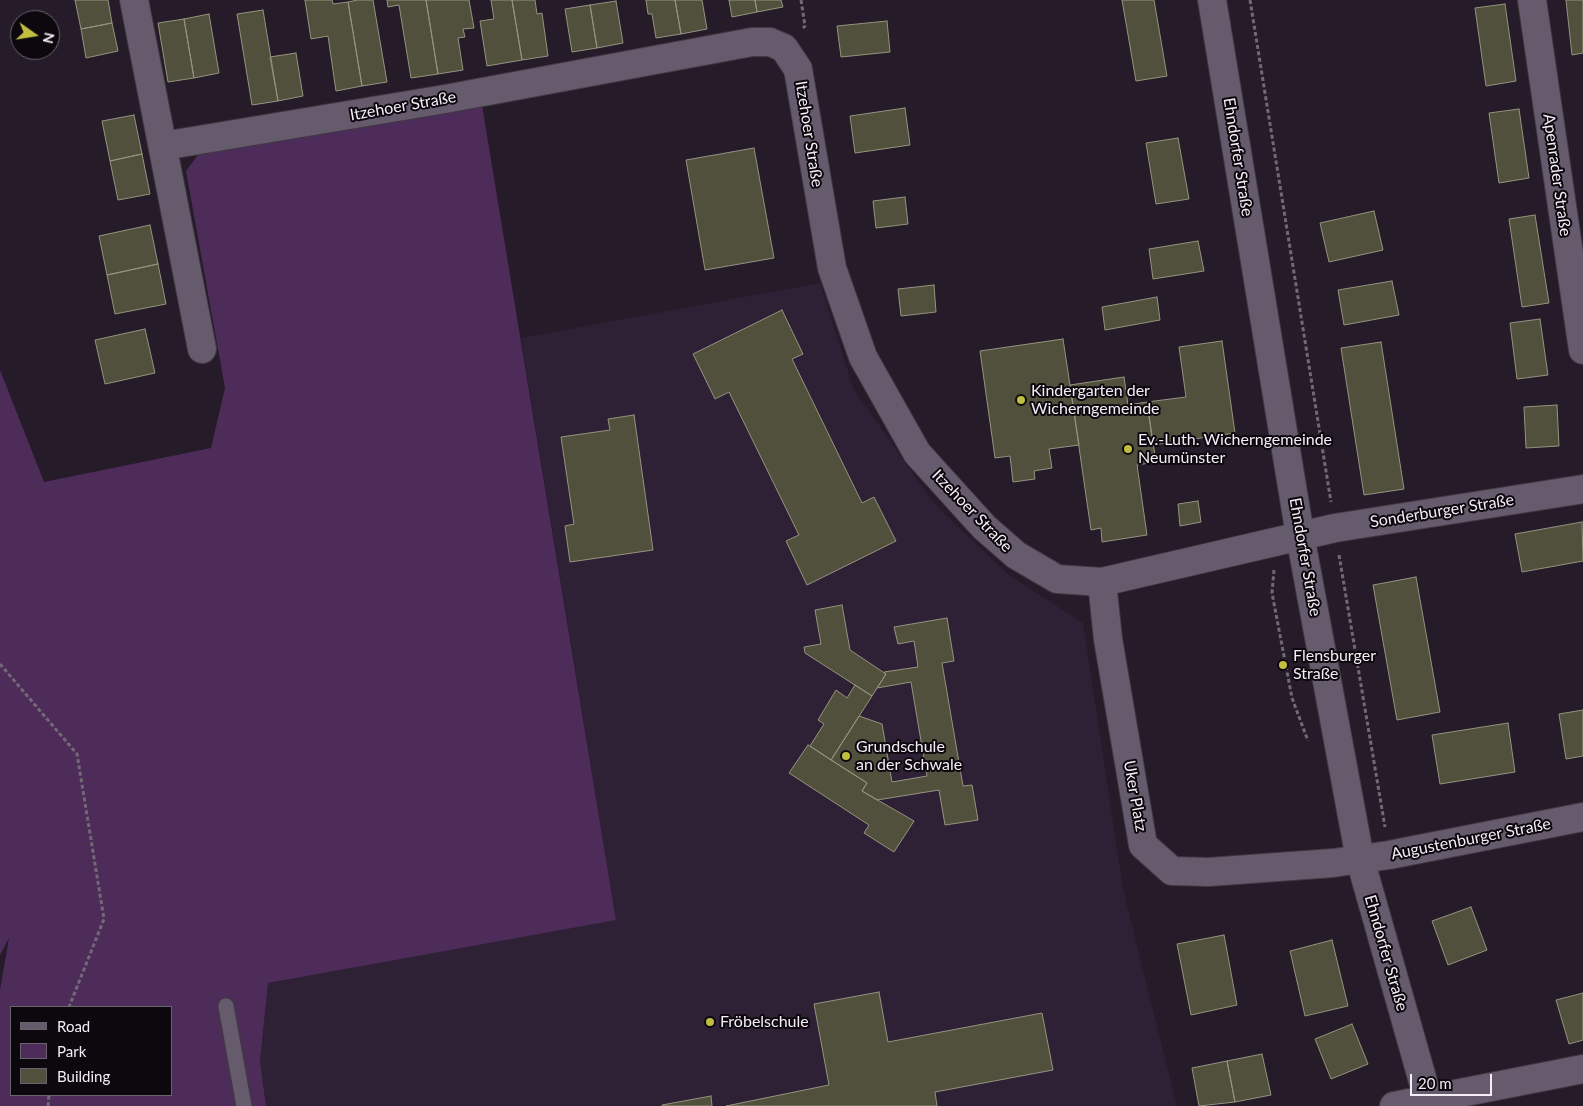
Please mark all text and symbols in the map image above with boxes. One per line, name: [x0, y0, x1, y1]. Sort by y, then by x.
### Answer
north arrow: [10, 10, 60, 60]
text: N: [40, 31, 59, 45]
street label: Itzehoer Straße: [791, 80, 827, 188]
street label: Itzehoer Straße: [348, 87, 458, 125]
street label: Ehndorfer Straße: [1219, 96, 1257, 218]
street label: Apenrader Straße: [1539, 112, 1575, 238]
place label: Kindergarten der Wicherngemeinde: [1031, 381, 1160, 419]
marker: Kindergarten der Wicherngemeinde: [1015, 394, 1027, 406]
place label: Ev.-Luth. Wicherngemeinde Neumünster: [1138, 430, 1332, 468]
marker: Ev.-Luth. Wicherngemeinde Neumünster: [1122, 443, 1134, 455]
street label: Itzehoer Straße: [928, 466, 1016, 556]
street label: Sonderburger Straße: [1369, 490, 1515, 532]
street label: Ehndorfer Straße: [1285, 496, 1325, 618]
place label: Flensburger Straße: [1293, 646, 1376, 684]
marker: Flensburger Straße: [1277, 659, 1289, 671]
place label: Grundschule an der Schwale: [856, 737, 962, 775]
marker: Grundschule an der Schwale: [840, 750, 852, 762]
street label: Uker Platz: [1119, 759, 1151, 833]
street label: Augustenburger Straße: [1390, 814, 1552, 864]
street label: Ehndorfer Straße: [1360, 893, 1412, 1013]
legend: [10, 1006, 172, 1096]
place label: Fröbelschule: [720, 1012, 809, 1032]
marker: Fröbelschule: [704, 1016, 716, 1028]
text: Road: [57, 1017, 90, 1035]
text: Park: [57, 1042, 86, 1060]
scale bar: [1413, 1064, 1496, 1096]
text: Building: [57, 1067, 110, 1085]
text: 20 m: [1418, 1074, 1452, 1092]

